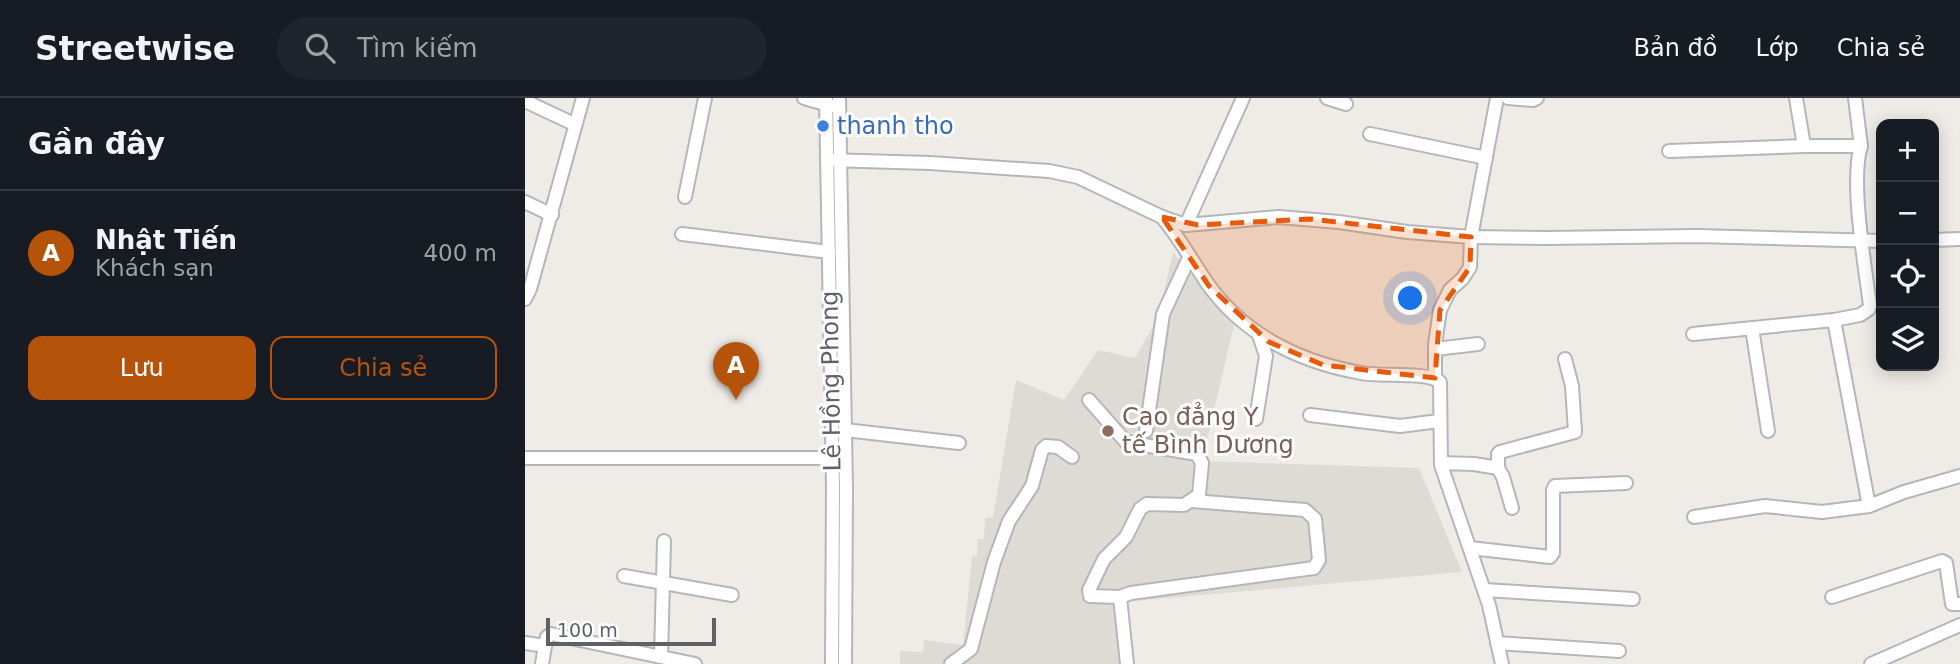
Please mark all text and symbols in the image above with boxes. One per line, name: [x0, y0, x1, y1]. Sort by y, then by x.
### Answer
search box: [277, 17, 767, 80]
text: Streetwise: [35, 29, 235, 68]
icon: search: [301, 29, 339, 67]
text: Tìm kiếm: [357, 33, 478, 63]
text: Bản đồ: [1634, 34, 1717, 62]
text: Lớp: [1755, 34, 1799, 62]
text: Chia sẻ: [1837, 34, 1925, 62]
place label: thanh tho: [837, 112, 954, 140]
marker: thanh tho: [815, 118, 831, 134]
map controls: [1876, 119, 1939, 371]
button: +: [1876, 119, 1939, 182]
text: Gần đây: [28, 126, 165, 161]
button: −: [1876, 182, 1939, 245]
text: Nhật Tiến: [95, 225, 237, 255]
text: A: [42, 240, 60, 266]
text: 400 m: [423, 240, 497, 266]
button: locate: [1876, 245, 1939, 308]
text: Khách sạn: [95, 255, 214, 281]
your location: [1393, 281, 1427, 315]
street label: Lê Hồng Phong: [815, 290, 847, 472]
button: layers: [1876, 308, 1939, 371]
button: Lưu: [28, 336, 256, 400]
button: Chia sẻ: [270, 336, 497, 400]
pin: A: [713, 342, 759, 400]
place label: Cao đẳng Y tế Bình Dương: [1122, 402, 1294, 459]
marker: Cao đẳng Y tế Bình Dương: [1100, 423, 1116, 439]
scale bar: [546, 615, 716, 647]
text: 100 m: [557, 619, 618, 641]

